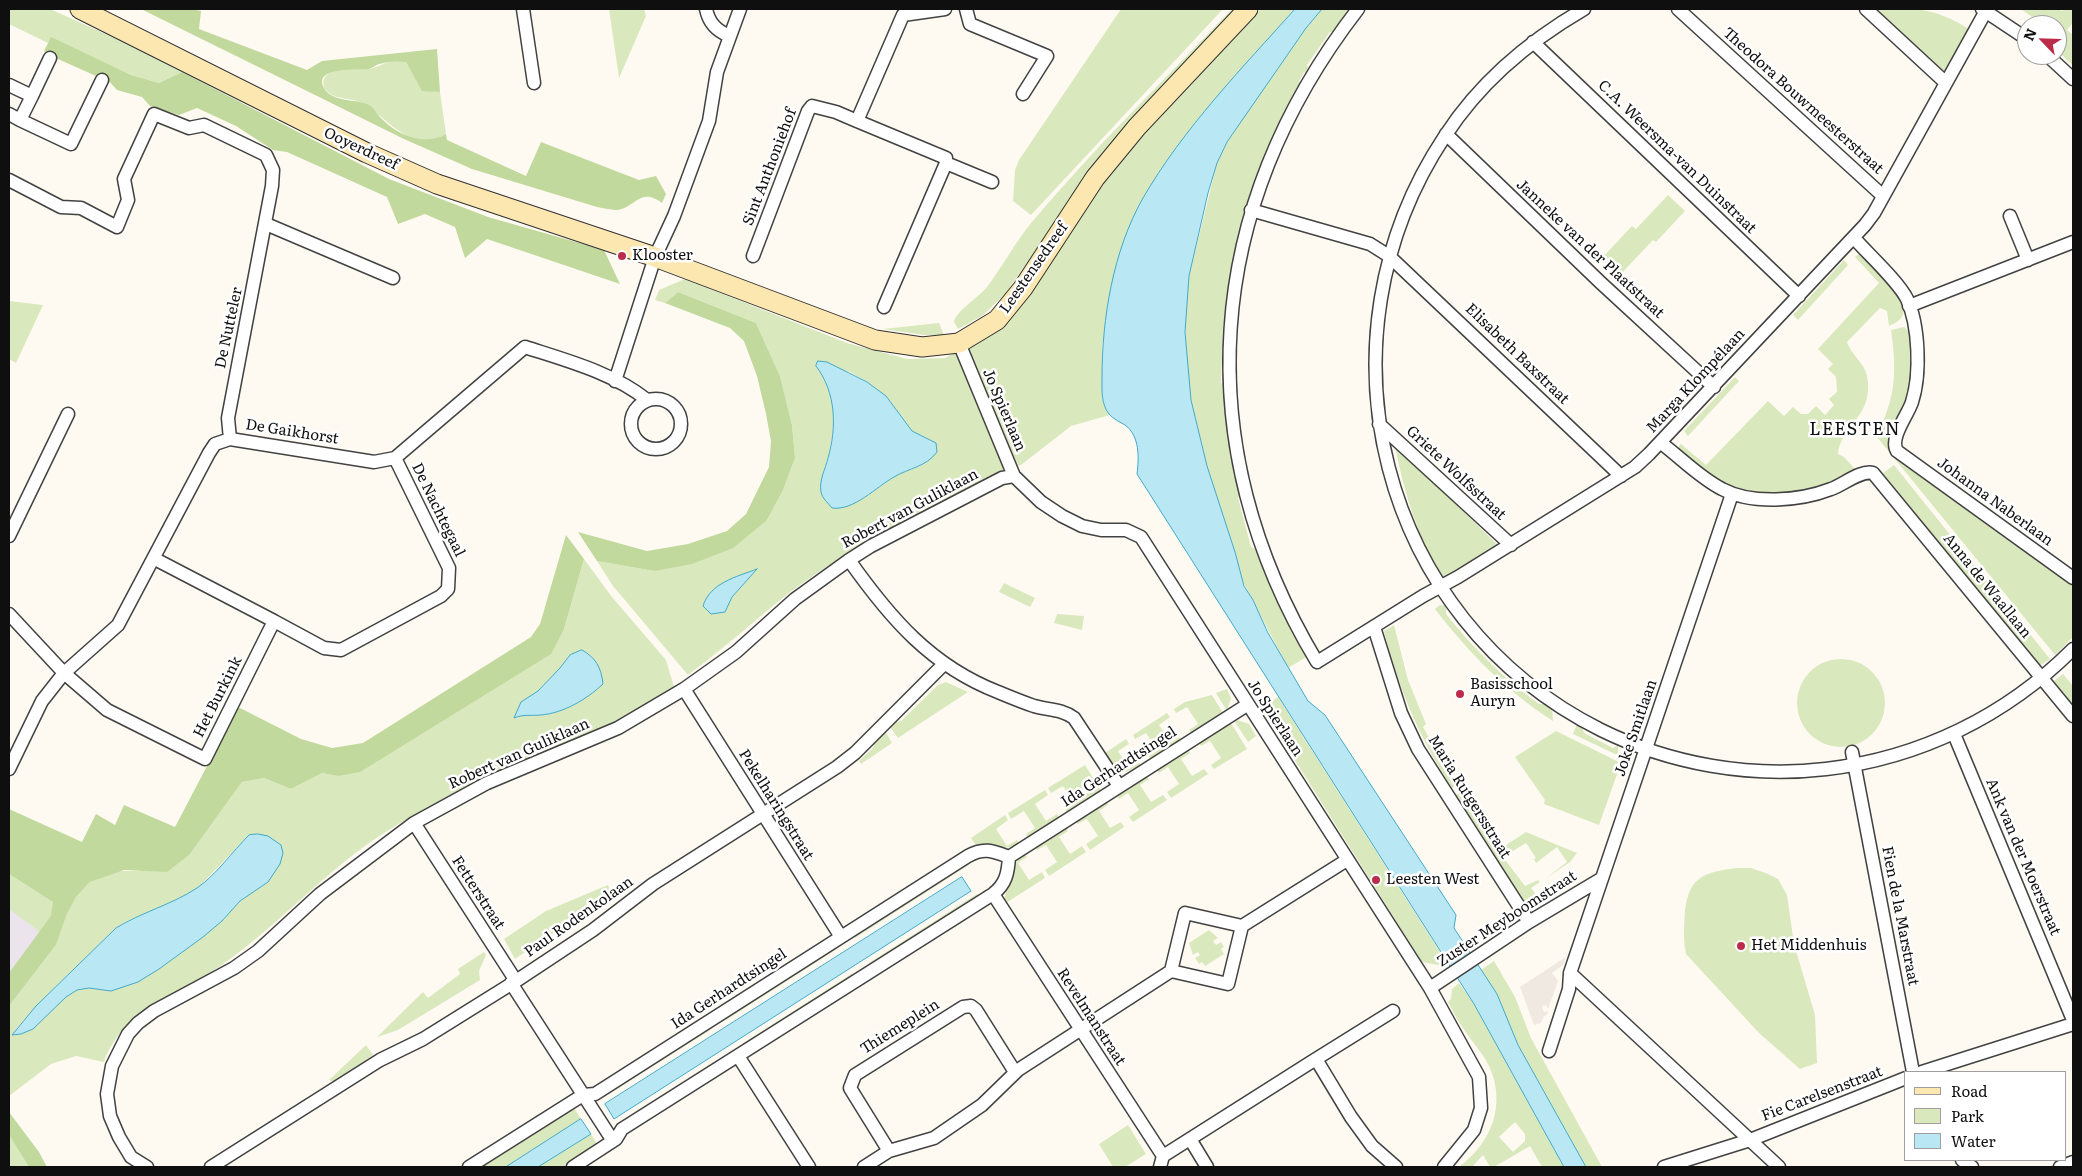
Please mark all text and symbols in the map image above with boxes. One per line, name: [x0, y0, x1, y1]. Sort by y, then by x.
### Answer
north arrow: [2017, 15, 2067, 65]
street label: Theodora Bouwmeesterstraat: [1719, 24, 1887, 178]
text: N: [2018, 25, 2041, 44]
street label: C.A. Weersma-van Duinstraat: [1594, 77, 1760, 237]
street label: Sint Anthoniehof: [739, 106, 801, 228]
street label: Ooyerdreef: [321, 124, 401, 174]
street label: Janneke van der Plaatstraat: [1512, 176, 1668, 322]
street label: Leestensedreef: [996, 219, 1072, 317]
place label: Klooster: [632, 247, 693, 265]
marker: Klooster: [616, 250, 628, 262]
street label: De Nutteler: [212, 286, 246, 370]
street label: Elisabeth Baxstraat: [1461, 300, 1573, 408]
street label: Marga Klompélaan: [1643, 325, 1749, 437]
street label: Jo Spierlaan: [978, 366, 1030, 454]
street label: De Gaikhorst: [244, 416, 340, 448]
district label: LEESTEN: [1808, 419, 1902, 441]
street label: Griete Wolfsstraat: [1402, 422, 1510, 524]
street label: Johanna Naberlaan: [1934, 454, 2056, 550]
street label: De Nachtegaal: [408, 460, 468, 560]
street label: Robert van Guliklaan: [839, 465, 981, 553]
street label: Anna de Waallaan: [1939, 530, 2035, 642]
street label: Het Burkink: [190, 654, 246, 740]
street label: Jo Spierlaan: [1243, 676, 1307, 760]
place label: Basisschool Auryn: [1470, 676, 1553, 711]
street label: Joke Smitlaan: [1611, 677, 1661, 779]
marker: Basisschool Auryn: [1454, 688, 1466, 700]
street label: Robert van Guliklaan: [446, 715, 592, 793]
street label: Ida Gerhardtsingel: [1058, 723, 1180, 811]
street label: Maria Rutgersstraat: [1424, 732, 1514, 862]
street label: Pekelharingstraat: [735, 746, 817, 864]
street label: Ank van der Moerstraat: [1982, 776, 2064, 938]
street label: Fien de la Marstraat: [1878, 845, 1922, 987]
street label: Fetterstraat: [448, 853, 508, 933]
street label: Zuster Meyboomstraat: [1434, 867, 1580, 971]
place label: Leesten West: [1386, 871, 1479, 889]
street label: Paul Rodenkolaan: [521, 873, 637, 961]
marker: Leesten West: [1370, 874, 1382, 886]
place label: Het Middenhuis: [1751, 937, 1866, 955]
marker: Het Middenhuis: [1735, 940, 1747, 952]
street label: Ida Gerhardtsingel: [668, 945, 790, 1033]
street label: Revelmanstraat: [1053, 965, 1129, 1069]
street label: Thiemeplein: [857, 996, 943, 1058]
street label: Fie Carelsenstraat: [1759, 1063, 1885, 1125]
legend: [1904, 1071, 2067, 1161]
text: Road: [1951, 1079, 1987, 1102]
text: Park: [1951, 1104, 1984, 1127]
text: Water: [1951, 1129, 1996, 1152]

